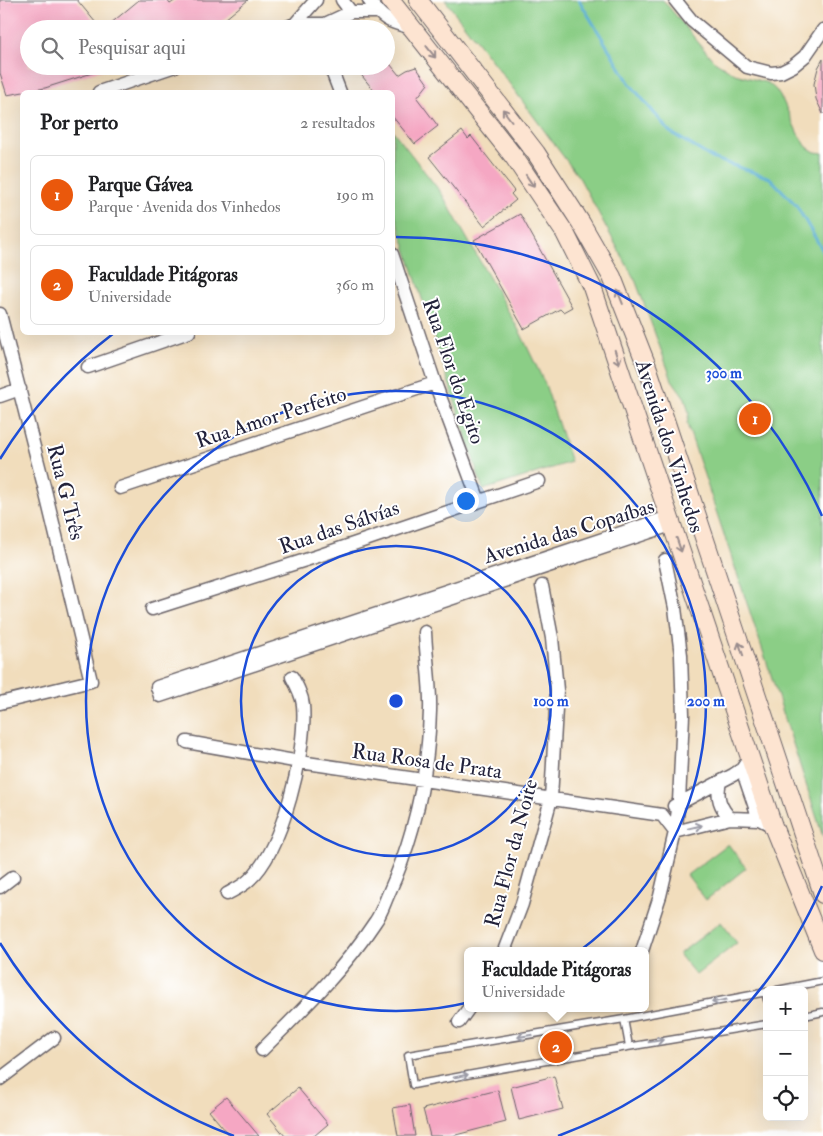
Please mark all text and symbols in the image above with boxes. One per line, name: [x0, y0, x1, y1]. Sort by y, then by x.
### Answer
search box: [20, 20, 395, 75]
icon: search: [38, 34, 66, 62]
text: Pesquisar aqui: [78, 36, 186, 60]
one-way arrow: [426, 45, 437, 58]
text: Por perto: [40, 109, 118, 136]
one-way arrow: [501, 109, 512, 122]
text: 2 resultados: [300, 113, 375, 133]
text: Parque Gávea: [88, 173, 193, 197]
one-way arrow: [525, 173, 535, 187]
text: 1: [54, 185, 60, 205]
text: 190 m: [336, 185, 374, 205]
text: Parque · Avenida dos Vinhedos: [88, 197, 281, 217]
text: Faculdade Pitágoras: [88, 263, 238, 287]
text: 2: [53, 275, 61, 295]
text: 360 m: [336, 275, 374, 295]
text: Universidade: [88, 287, 172, 307]
one-way arrow: [614, 290, 624, 305]
street label: Rua Flor do Egito: [416, 295, 491, 448]
one-way arrow: [612, 349, 622, 365]
street label: Avenida dos Vinhedos: [628, 355, 710, 536]
text: 300 m: [706, 364, 742, 383]
street label: Rua Amor Perfeito: [192, 380, 350, 455]
pin: 1: [739, 400, 771, 438]
street label: Rua G Três: [41, 441, 90, 543]
your location: [453, 488, 479, 514]
street label: Avenida das Copaíbas: [480, 493, 658, 571]
street label: Rua das Sálvías: [275, 494, 403, 561]
one-way arrow: [674, 536, 684, 552]
one-way arrow: [736, 642, 745, 657]
centre of rings: [387, 692, 405, 710]
text: 100 m: [533, 692, 569, 711]
text: 200 m: [687, 692, 725, 711]
street label: Rua Rosa de Prata: [350, 738, 504, 785]
street label: Rua Flor da Noite: [479, 776, 544, 930]
one-way arrow: [687, 822, 703, 831]
popup: [464, 947, 649, 1012]
text: Faculdade Pitágoras: [482, 958, 631, 982]
text: Universidade: [482, 982, 565, 1002]
map controls: [763, 986, 808, 1121]
button: +: [763, 986, 808, 1031]
one-way arrow: [711, 996, 727, 1006]
pin: 2: [540, 1028, 572, 1066]
one-way arrow: [517, 1031, 533, 1041]
button: −: [763, 1031, 808, 1076]
one-way arrow: [647, 1036, 663, 1046]
one-way arrow: [453, 1070, 469, 1080]
button: locate: [763, 1076, 808, 1121]

